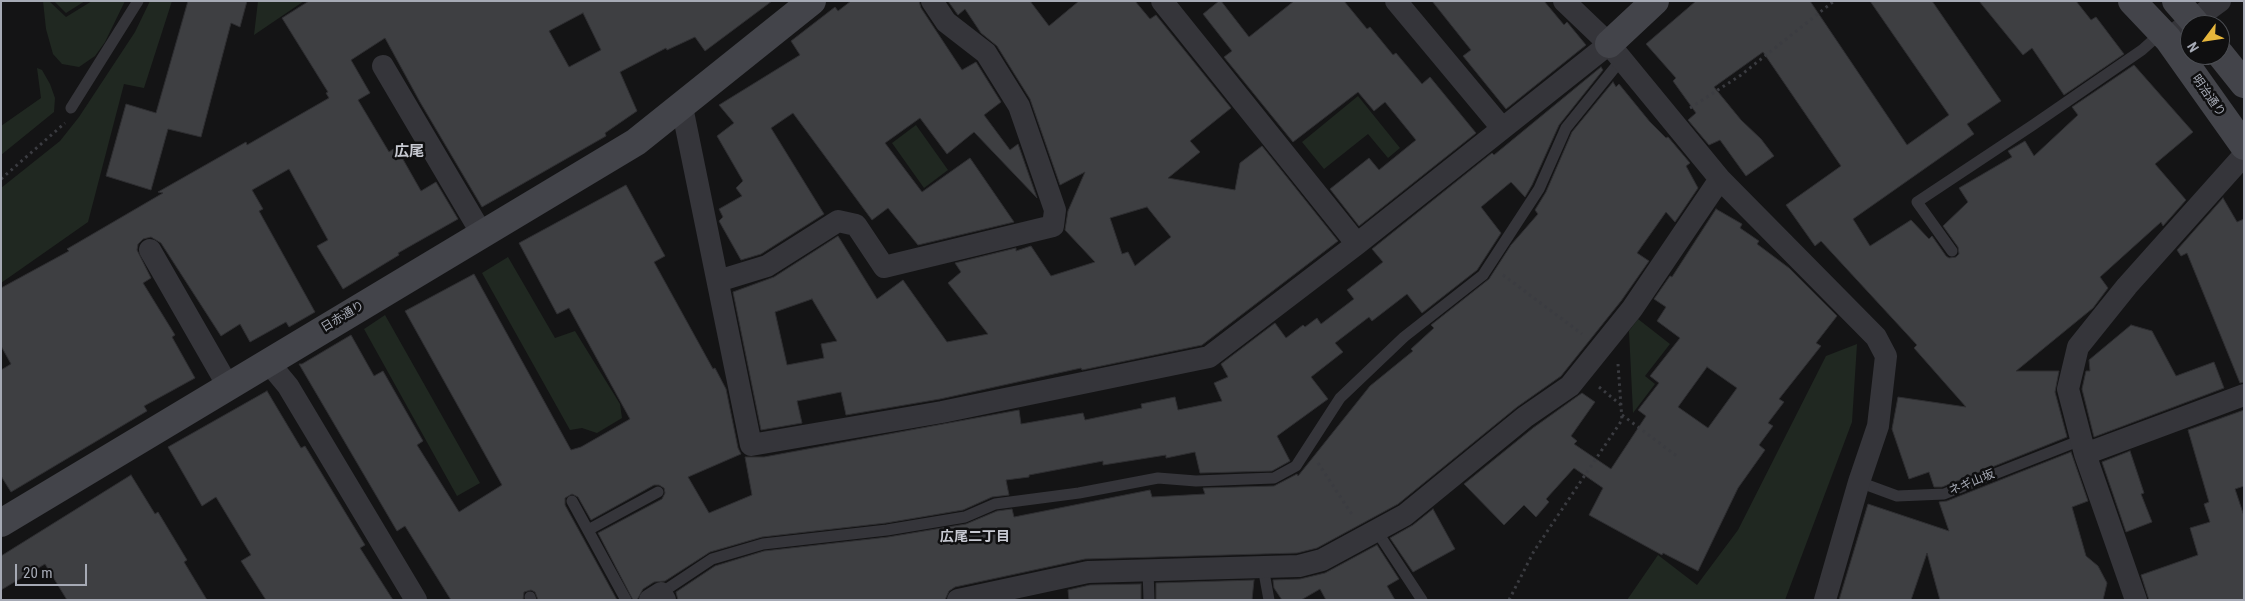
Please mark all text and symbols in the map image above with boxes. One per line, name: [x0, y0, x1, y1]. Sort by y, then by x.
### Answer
north arrow: [2180, 15, 2230, 65]
text: N: [2184, 39, 2202, 55]
street label: 明治通り: [2188, 72, 2228, 120]
district label: 広尾: [394, 143, 424, 161]
street label: 日赤通り: [319, 298, 367, 336]
street label: ネギ山坂: [1947, 467, 1997, 499]
district label: 広尾二丁目: [940, 529, 1010, 545]
scale bar: [18, 554, 90, 586]
text: 20 m: [23, 564, 53, 582]

